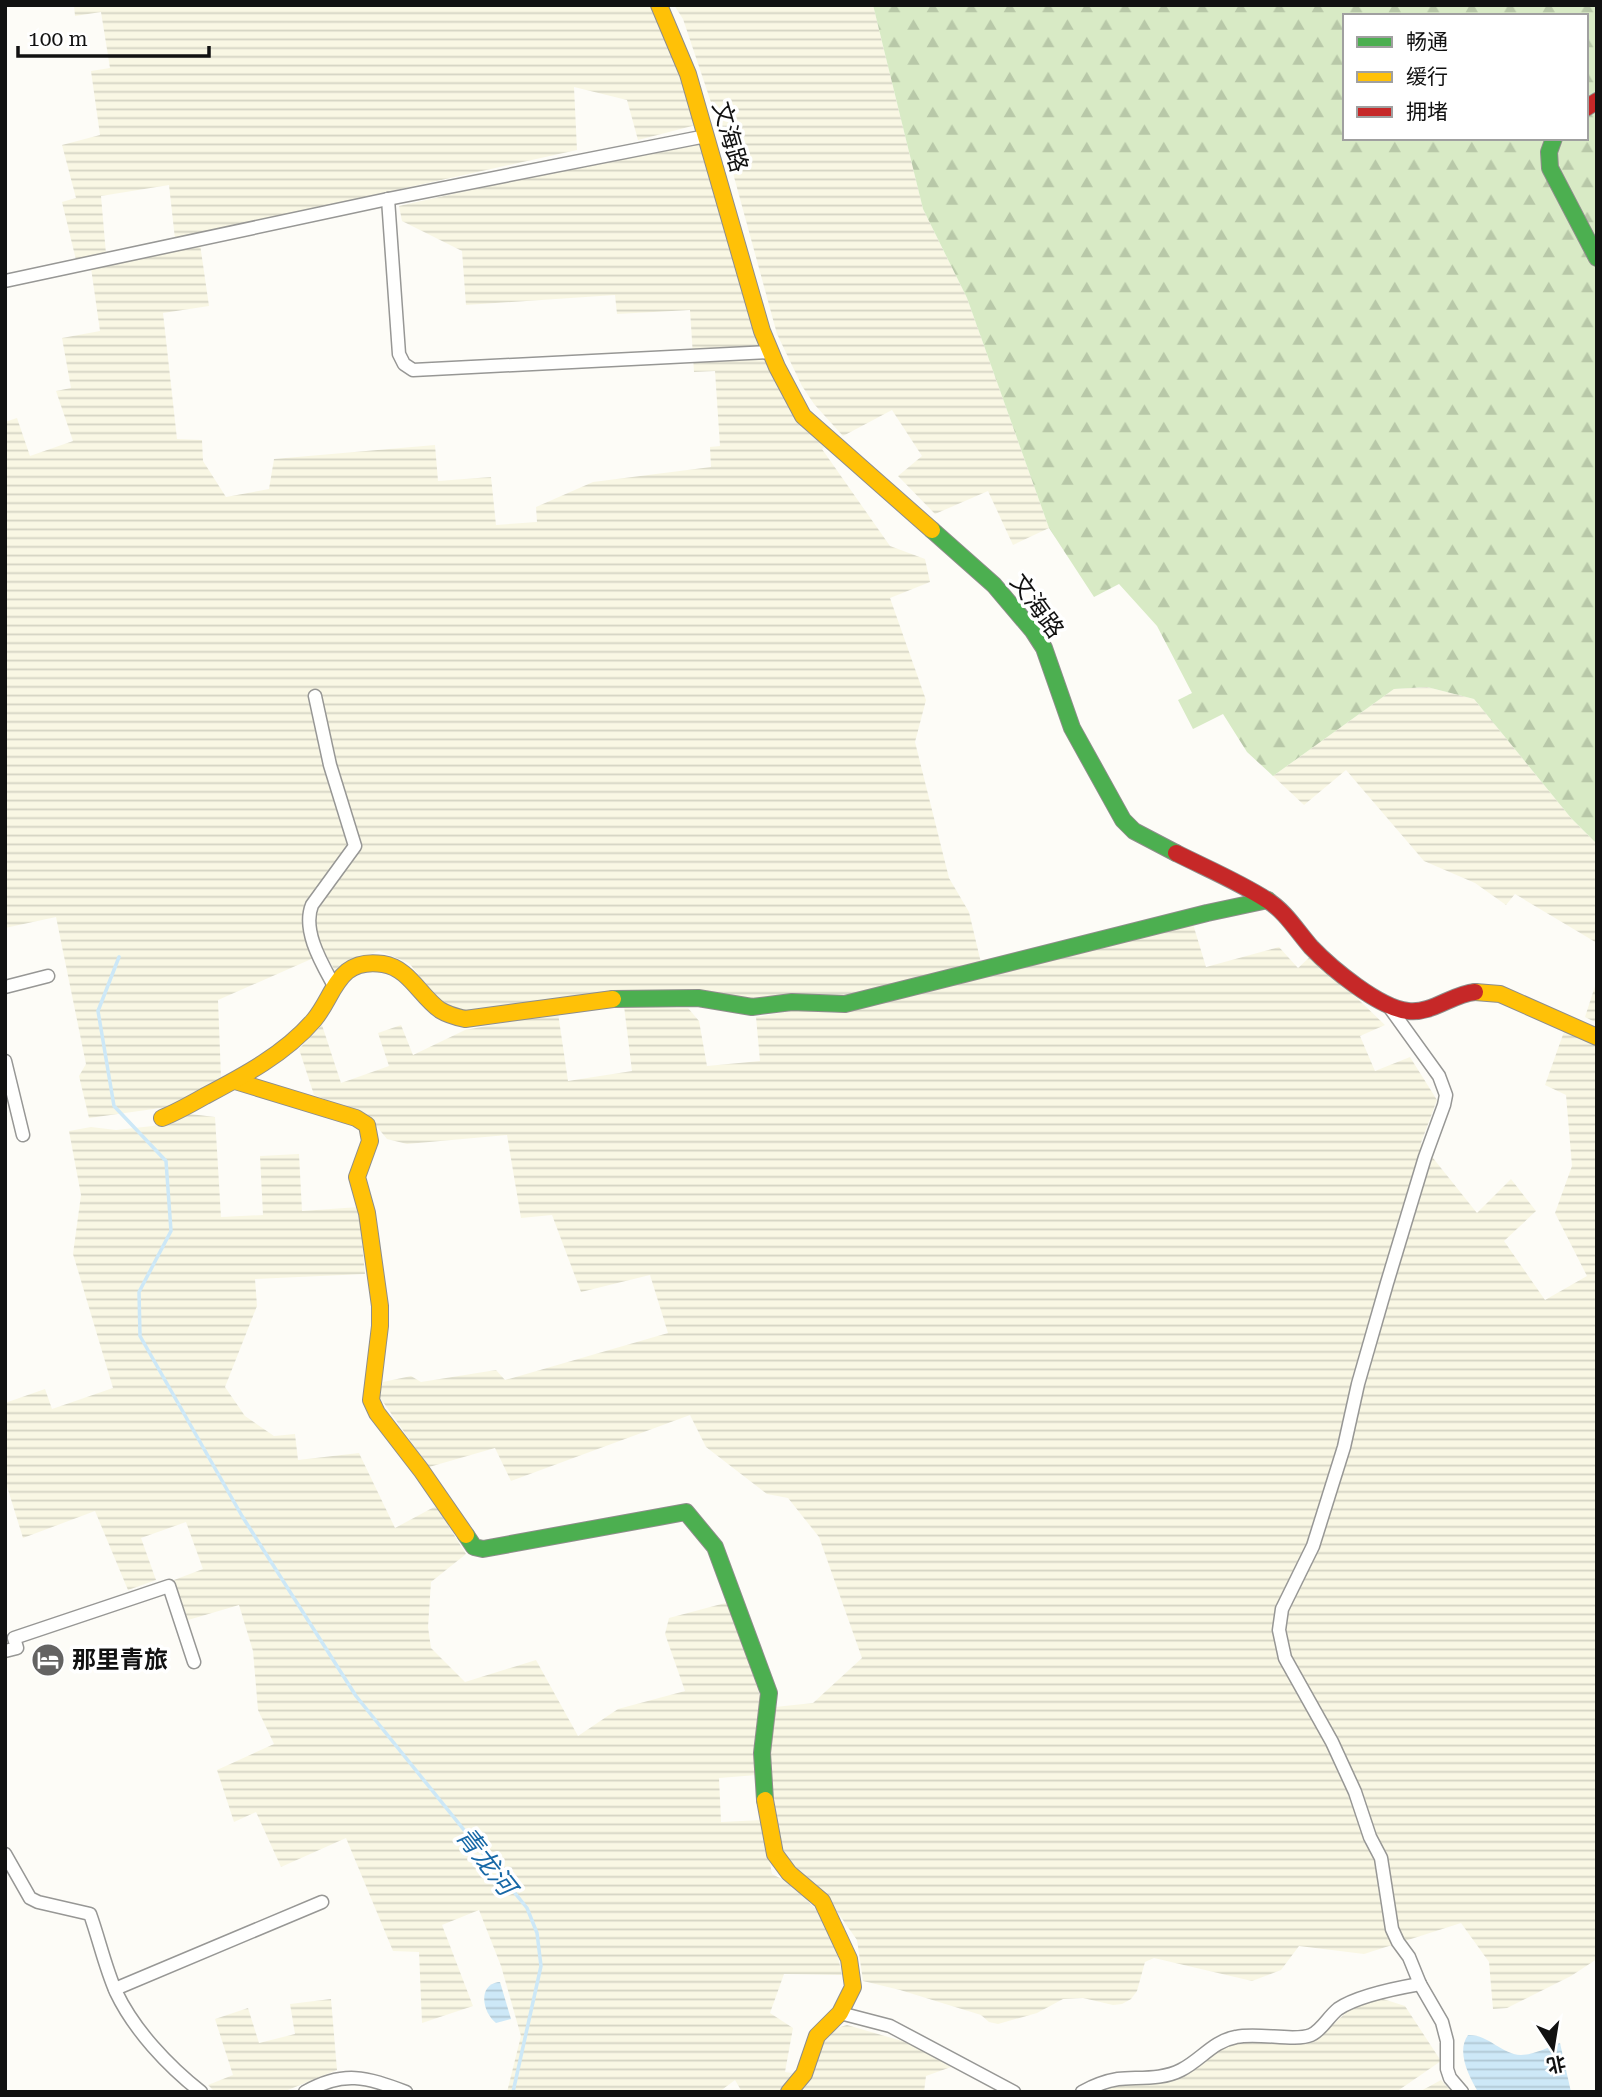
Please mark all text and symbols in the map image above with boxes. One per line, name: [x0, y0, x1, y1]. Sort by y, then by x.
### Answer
scale bar: [18, 14, 208, 58]
legend: [1343, 14, 1588, 140]
text: 100 m: [28, 27, 88, 51]
text: 畅通: [1406, 30, 1448, 54]
text: 缓行: [1406, 65, 1448, 89]
street label: 文海路: [707, 99, 753, 175]
text: 拥堵: [1406, 100, 1448, 124]
street label: 文海路: [1005, 569, 1069, 643]
hotel icon: 那里青旅: [29, 1641, 67, 1679]
place label: 那里青旅: [72, 1646, 168, 1674]
water label: 青龙河: [450, 1821, 525, 1905]
north arrow: [1518, 2013, 1588, 2083]
text: 北: [1545, 2051, 1568, 2077]

